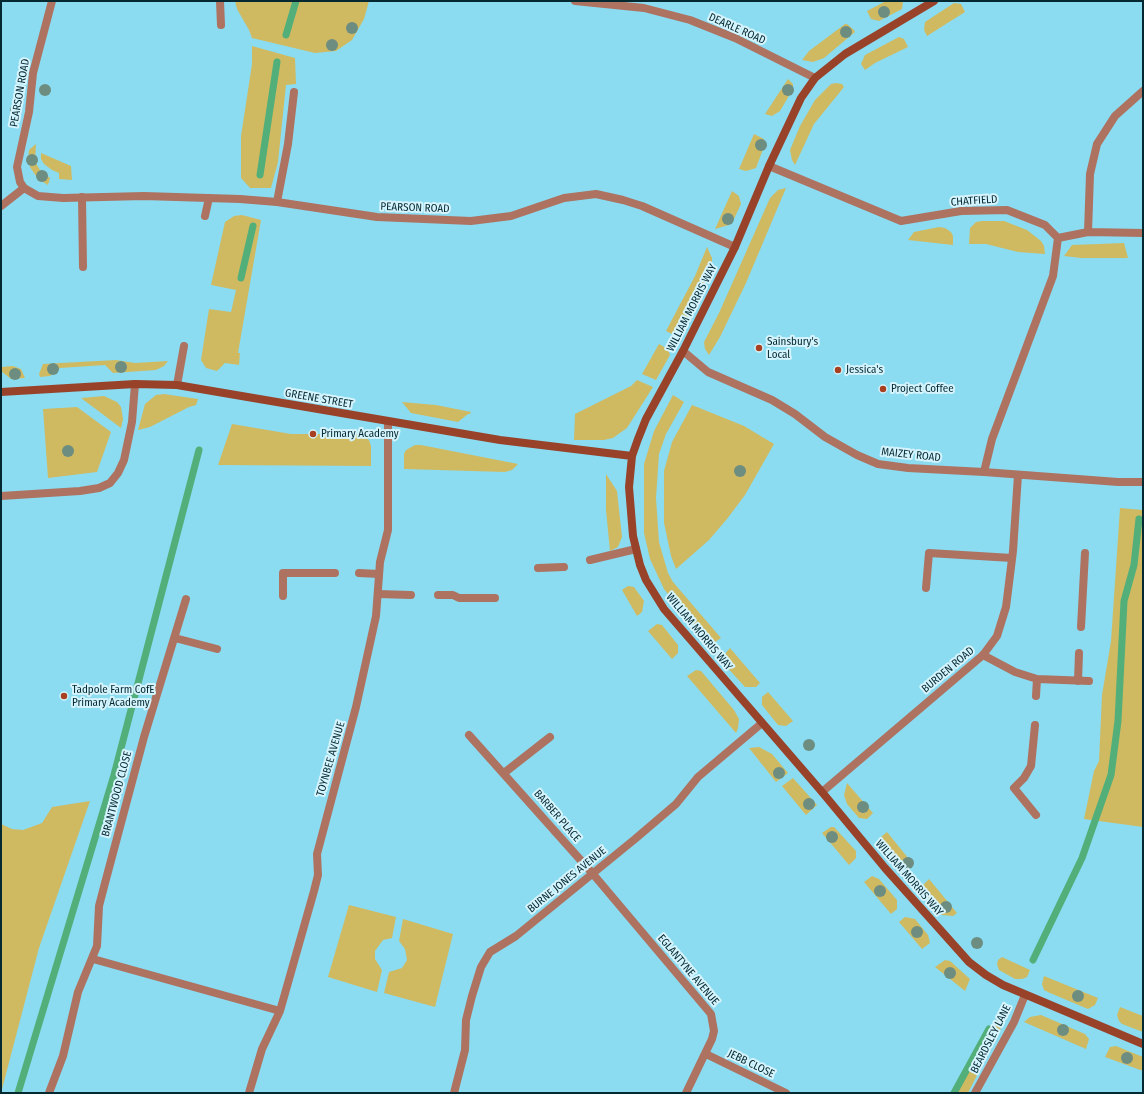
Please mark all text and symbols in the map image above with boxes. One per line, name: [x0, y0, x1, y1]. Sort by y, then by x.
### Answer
street label: DEARLE ROAD: [707, 11, 767, 47]
street label: PEARSON ROAD: [7, 58, 33, 128]
street label: CHATFIELD: [950, 193, 998, 209]
street label: PEARSON ROAD: [380, 200, 450, 216]
street label: WILLIAM MORRIS WAY: [664, 262, 720, 354]
place label: Sainsbury's Local: [767, 335, 818, 361]
marker: Sainsbury's Local: [754, 343, 764, 353]
place label: Jessica's: [846, 363, 883, 377]
marker: Jessica's: [833, 365, 843, 375]
place label: Project Coffee: [891, 382, 954, 396]
marker: Project Coffee: [878, 384, 888, 394]
street label: GREENE STREET: [284, 387, 354, 411]
place label: Primary Academy: [321, 427, 399, 441]
marker: Primary Academy: [308, 429, 318, 439]
street label: MAIZEY ROAD: [881, 445, 941, 465]
street label: WILLIAM MORRIS WAY: [663, 591, 735, 673]
street label: BURDEN ROAD: [919, 644, 977, 696]
place label: Tadpole Farm CofE Primary Academy: [72, 683, 154, 709]
marker: Tadpole Farm CofE Primary Academy: [59, 691, 69, 701]
street label: TOYNBEE AVENUE: [314, 720, 348, 798]
street label: BRANTWOOD CLOSE: [99, 750, 135, 838]
street label: BARBER PLACE: [531, 787, 583, 845]
street label: WILLIAM MORRIS WAY: [872, 837, 946, 919]
street label: BURNE JONES AVENUE: [525, 844, 609, 916]
street label: EGLANTYNE AVENUE: [655, 932, 721, 1008]
street label: BEARDSLEY LANE: [968, 1002, 1014, 1076]
street label: JEBB CLOSE: [726, 1047, 776, 1081]

